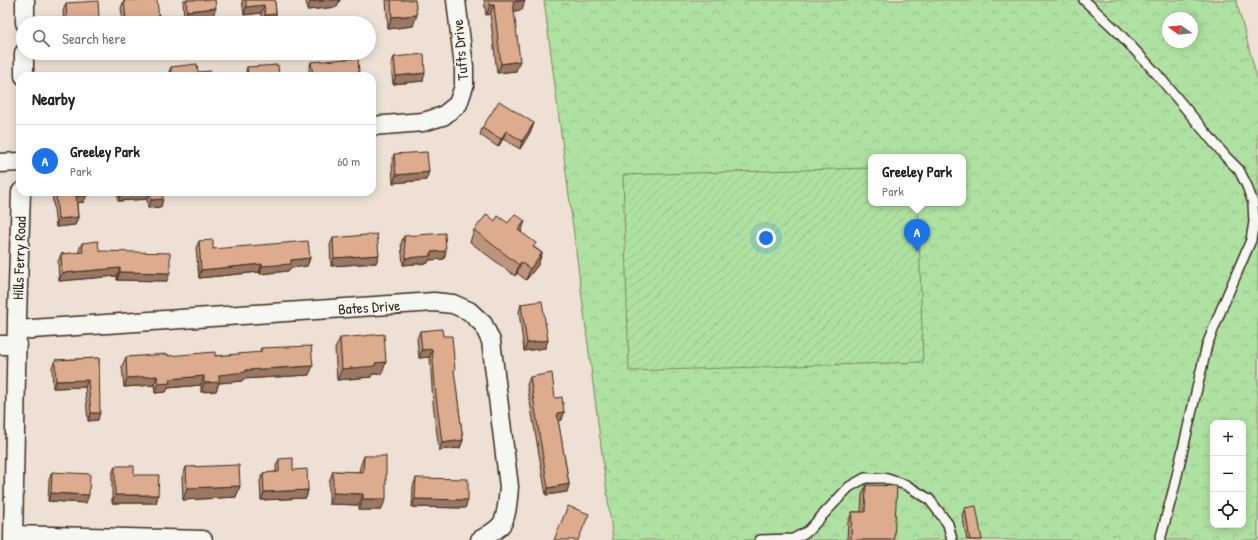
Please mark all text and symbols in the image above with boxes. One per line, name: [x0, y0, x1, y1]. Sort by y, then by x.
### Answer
north arrow: [1162, 12, 1198, 48]
search box: [16, 16, 376, 60]
street label: Tufts Drive: [447, 19, 473, 81]
icon: search: [30, 27, 52, 49]
text: Search here: [62, 28, 126, 49]
text: Nearby: [32, 87, 75, 110]
text: Greeley Park: [70, 141, 140, 162]
text: A: [42, 152, 48, 170]
text: 60 m: [337, 152, 360, 170]
popup: [868, 154, 966, 206]
text: Greeley Park: [882, 161, 952, 182]
text: Park: [70, 162, 92, 180]
text: Park: [882, 182, 904, 200]
street label: Hills Ferry Road: [7, 216, 31, 300]
pin: A: [904, 219, 930, 252]
your location: [756, 228, 776, 248]
street label: Bates Drive: [337, 294, 401, 320]
map controls: [1210, 420, 1246, 528]
button: +: [1210, 420, 1246, 456]
button: −: [1210, 456, 1246, 492]
button: locate: [1210, 492, 1246, 528]

